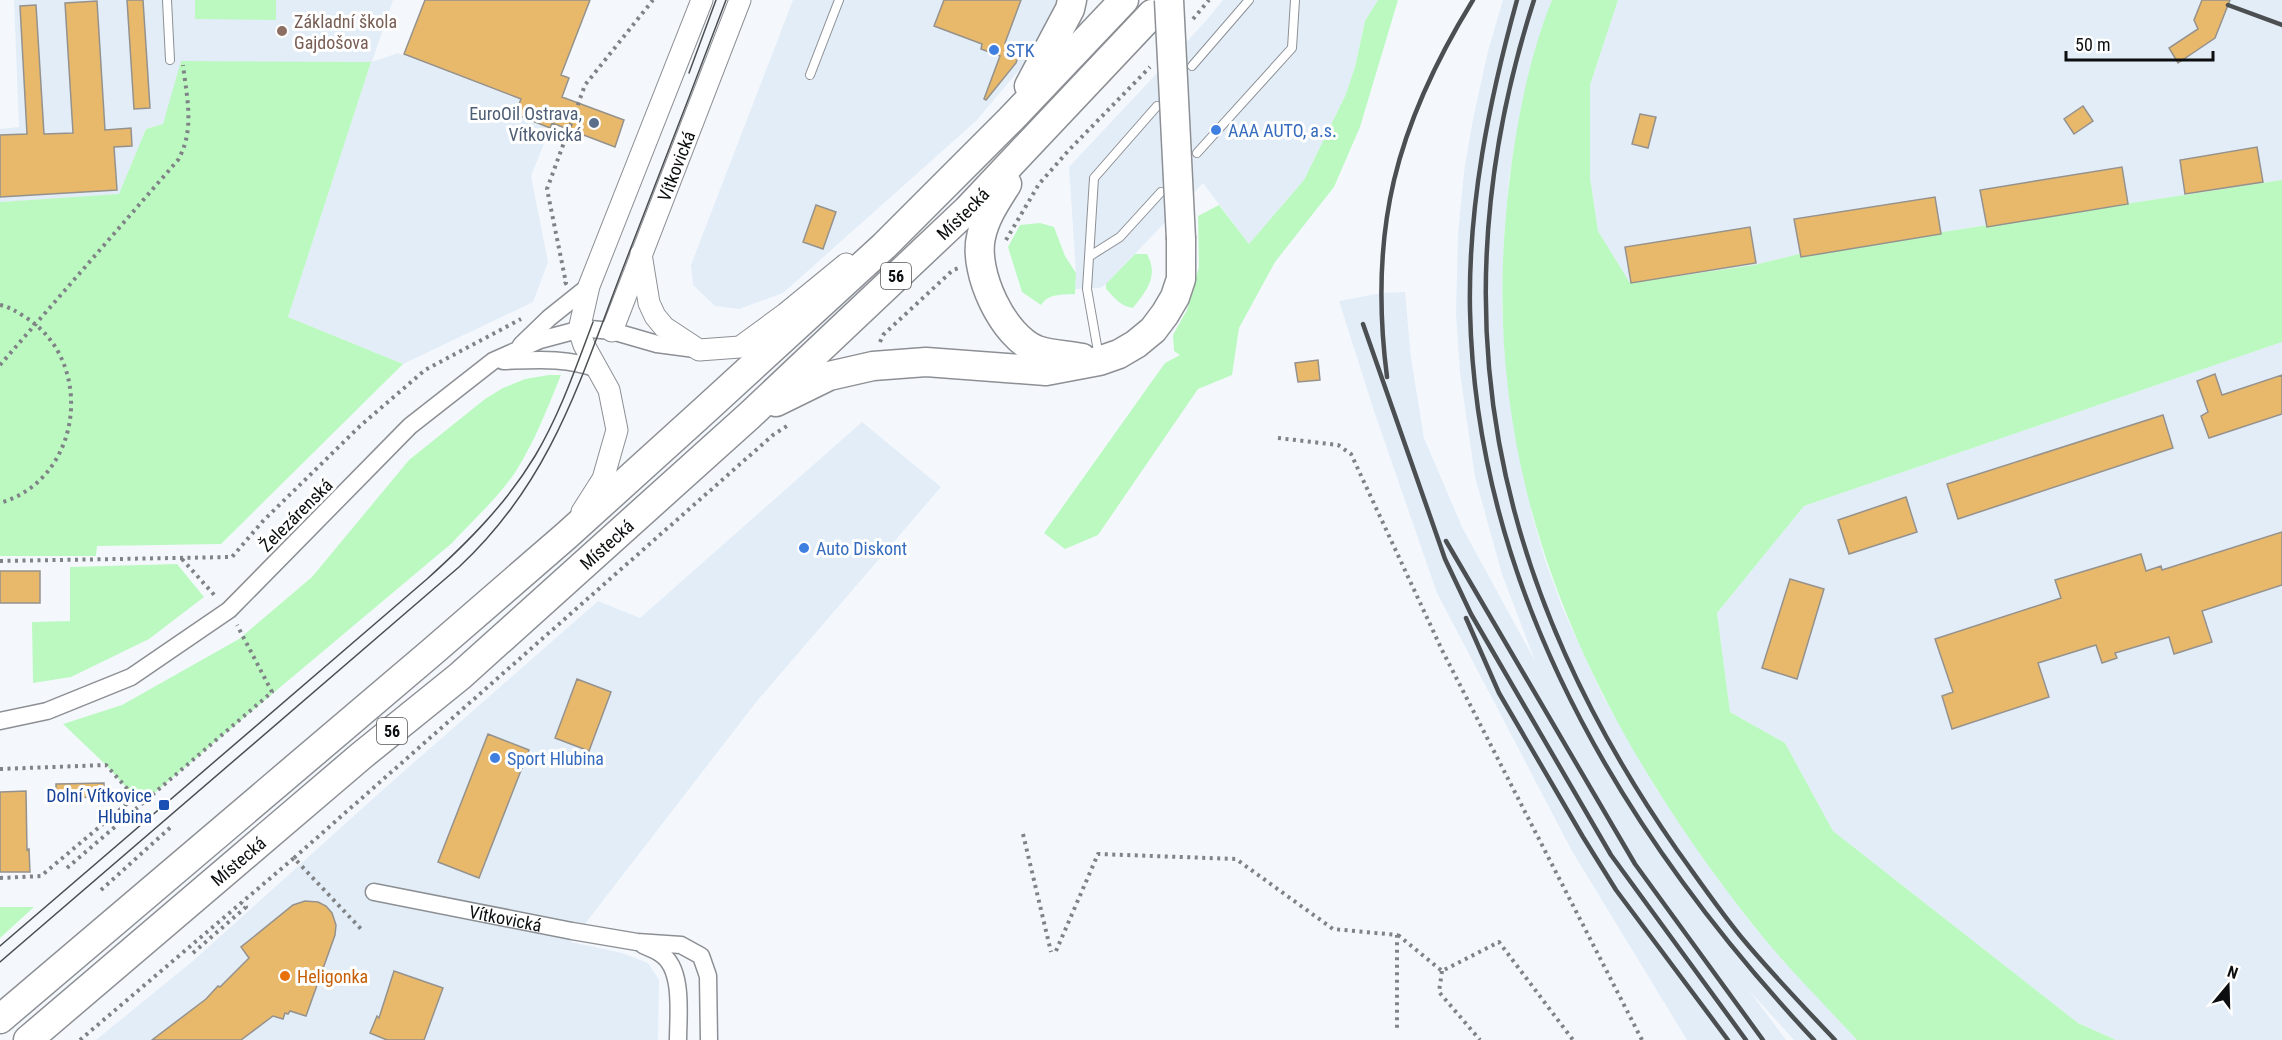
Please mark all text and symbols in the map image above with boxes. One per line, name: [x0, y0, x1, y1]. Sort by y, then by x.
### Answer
place label: Základní škola Gajdošova: [294, 11, 397, 53]
marker: Základní škola Gajdošova: [275, 24, 289, 38]
scale bar: [2066, 24, 2213, 62]
text: 50 m: [2075, 34, 2110, 55]
place label: STK: [1006, 40, 1035, 61]
marker: STK: [987, 43, 1001, 57]
place label: EuroOil Ostrava, Vítkovická: [469, 103, 582, 145]
marker: EuroOil Ostrava, Vítkovická: [587, 116, 601, 130]
place label: AAA AUTO, a.s.: [1228, 120, 1337, 141]
marker: AAA AUTO, a.s.: [1209, 123, 1223, 137]
street label: Vítkovická: [653, 128, 699, 204]
street label: Místecká: [932, 183, 993, 244]
road number: 56: [881, 263, 911, 289]
street label: Železárenská: [255, 474, 337, 556]
street label: Místecká: [575, 515, 638, 574]
place label: Auto Diskont: [816, 538, 907, 559]
marker: Auto Diskont: [797, 541, 811, 555]
road number: 56: [377, 718, 407, 744]
place label: Sport Hlubina: [507, 748, 604, 769]
marker: Sport Hlubina: [488, 751, 502, 765]
place label: Dolní Vítkovice Hlubina: [46, 785, 152, 827]
marker: Dolní Vítkovice Hlubina: [157, 798, 171, 812]
street label: Místecká: [206, 832, 270, 890]
street label: Vítkovická: [467, 900, 544, 935]
north arrow: [2198, 956, 2258, 1016]
text: N: [2225, 962, 2240, 983]
place label: Heligonka: [297, 966, 368, 987]
marker: Heligonka: [278, 969, 292, 983]

